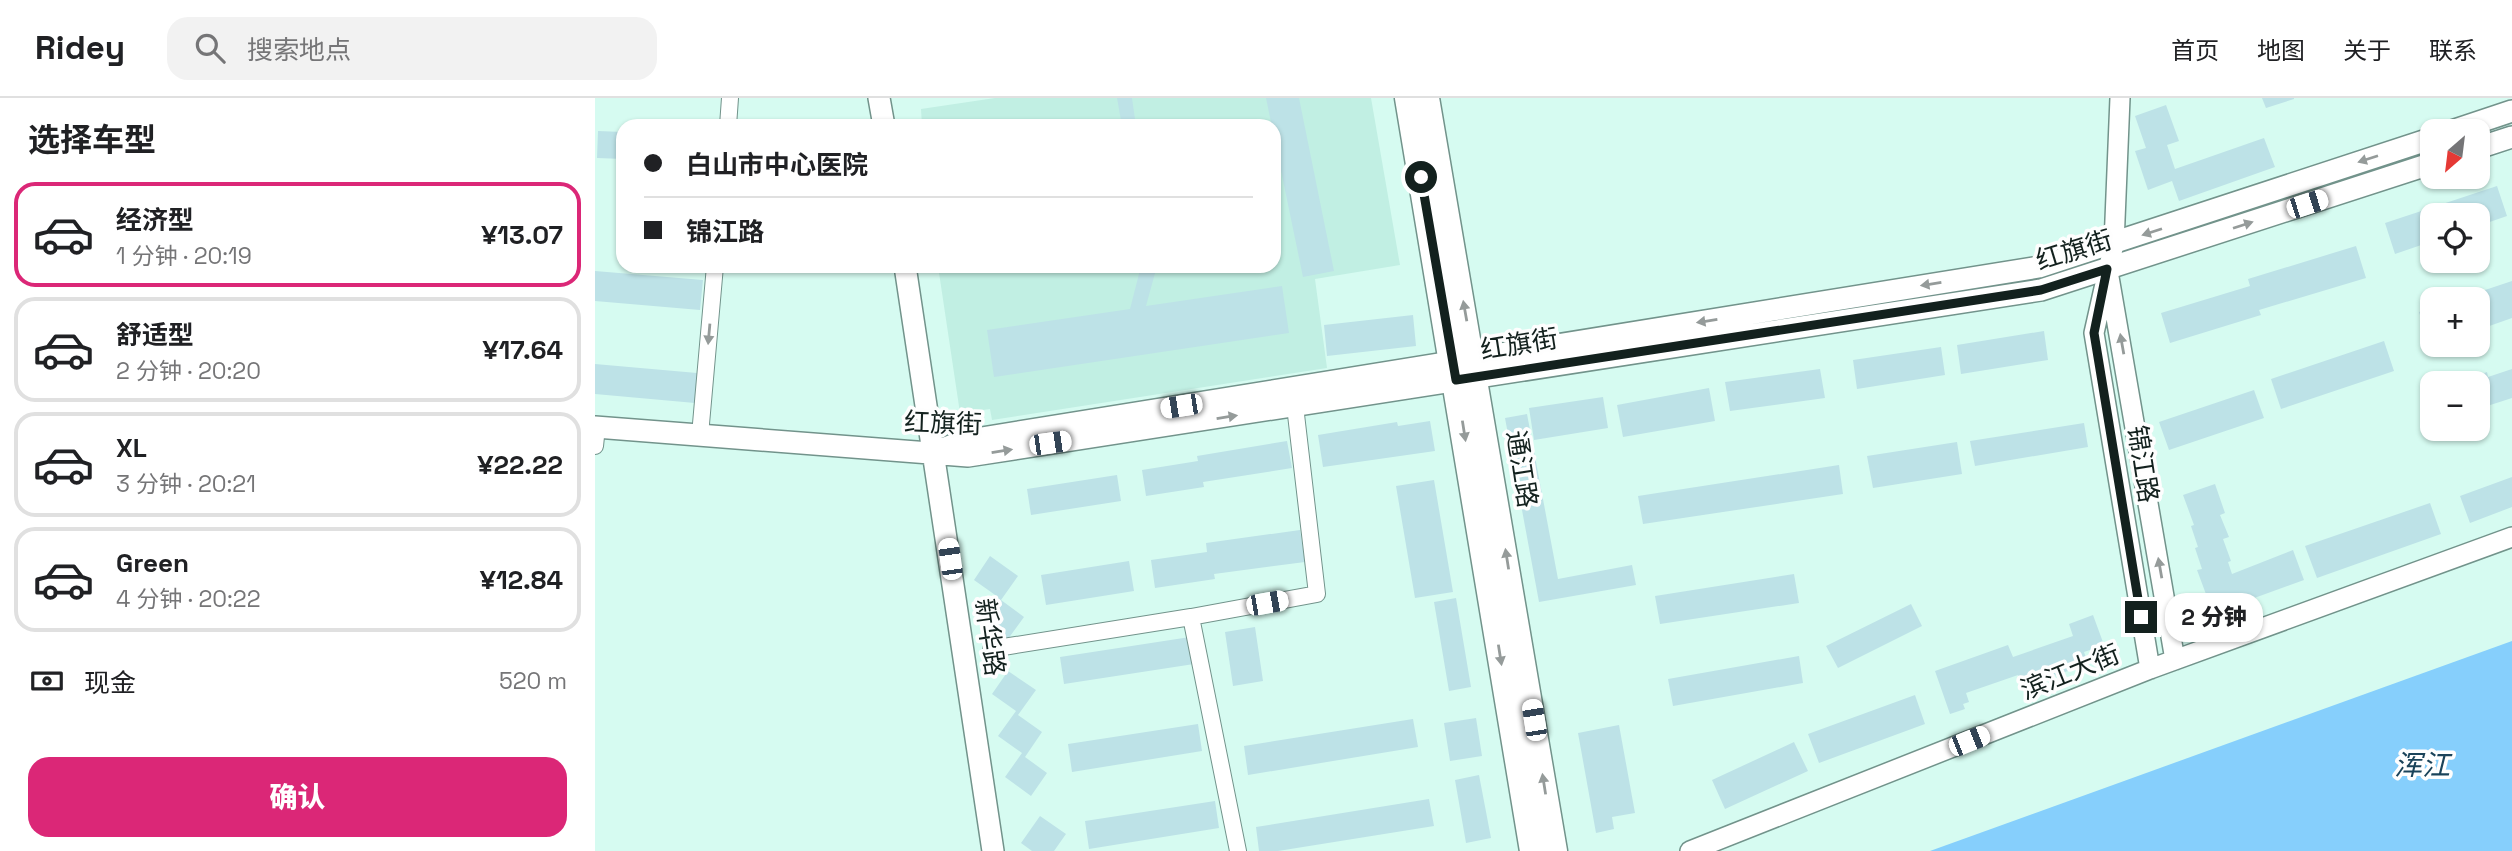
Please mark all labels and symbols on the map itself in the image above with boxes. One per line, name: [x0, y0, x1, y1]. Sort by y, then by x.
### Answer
north arrow: [2420, 119, 2490, 189]
one-way arrow: [2357, 155, 2378, 165]
route start: [1405, 161, 1437, 193]
car: [2284, 188, 2331, 220]
one-way arrow: [2233, 219, 2254, 230]
street label: 红旗街: [2032, 222, 2116, 278]
one-way arrow: [2141, 227, 2162, 238]
one-way arrow: [1920, 279, 1942, 290]
one-way arrow: [1459, 300, 1470, 322]
one-way arrow: [1696, 316, 1718, 327]
street label: 红旗街: [1478, 321, 1560, 367]
one-way arrow: [703, 323, 714, 345]
one-way arrow: [2116, 333, 2127, 355]
car: [1159, 392, 1204, 420]
street label: 红旗街: [903, 405, 983, 441]
one-way arrow: [1216, 411, 1238, 422]
one-way arrow: [1459, 420, 1470, 442]
street label: 锦江路: [2120, 423, 2166, 505]
street label: 通江路: [1499, 428, 1545, 510]
car: [1028, 430, 1073, 456]
one-way arrow: [991, 445, 1013, 456]
car: [937, 537, 964, 581]
one-way arrow: [1501, 548, 1512, 570]
one-way arrow: [2154, 557, 2165, 579]
car: [1245, 589, 1290, 617]
callout: 2 分钟: [2165, 592, 2263, 642]
street label: 新华路: [968, 596, 1012, 678]
route end: [2125, 601, 2157, 633]
street label: 滨江大街: [2015, 637, 2125, 707]
one-way arrow: [1495, 645, 1506, 667]
car: [1521, 698, 1548, 742]
car: [1946, 723, 1993, 759]
water label: 浑江: [2394, 747, 2453, 783]
one-way arrow: [1538, 773, 1549, 795]

